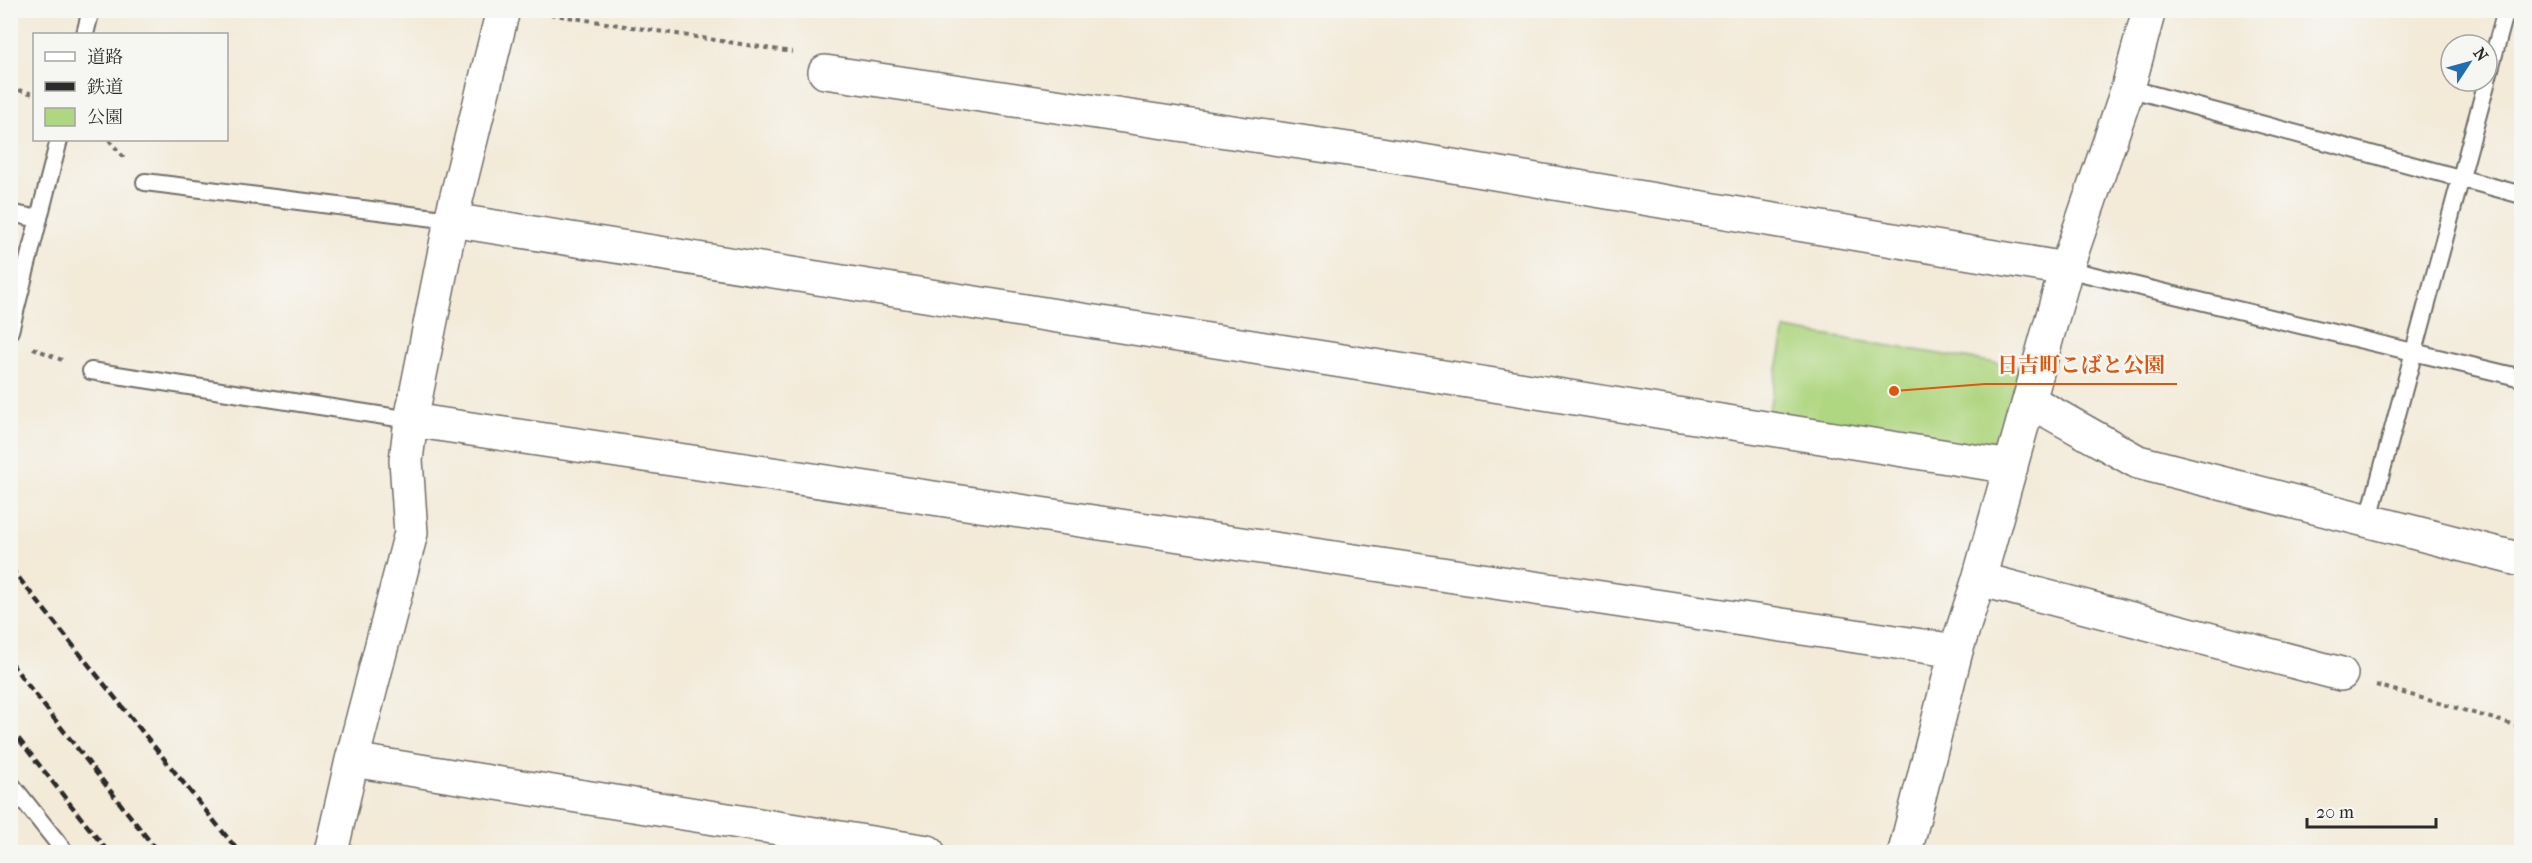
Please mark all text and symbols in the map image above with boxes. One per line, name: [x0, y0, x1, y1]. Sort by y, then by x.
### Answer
legend: [33, 33, 228, 141]
north arrow: [2439, 33, 2499, 93]
text: N: [2469, 44, 2492, 66]
text: 道路: [87, 47, 123, 68]
text: 鉄道: [87, 77, 123, 98]
text: 公園: [87, 107, 123, 128]
callout: 日吉町こばと公園: [1985, 345, 2177, 384]
text: 日吉町こばと公園: [1997, 353, 2165, 377]
scale bar: [2307, 791, 2436, 829]
text: 20 m: [2316, 802, 2354, 823]

